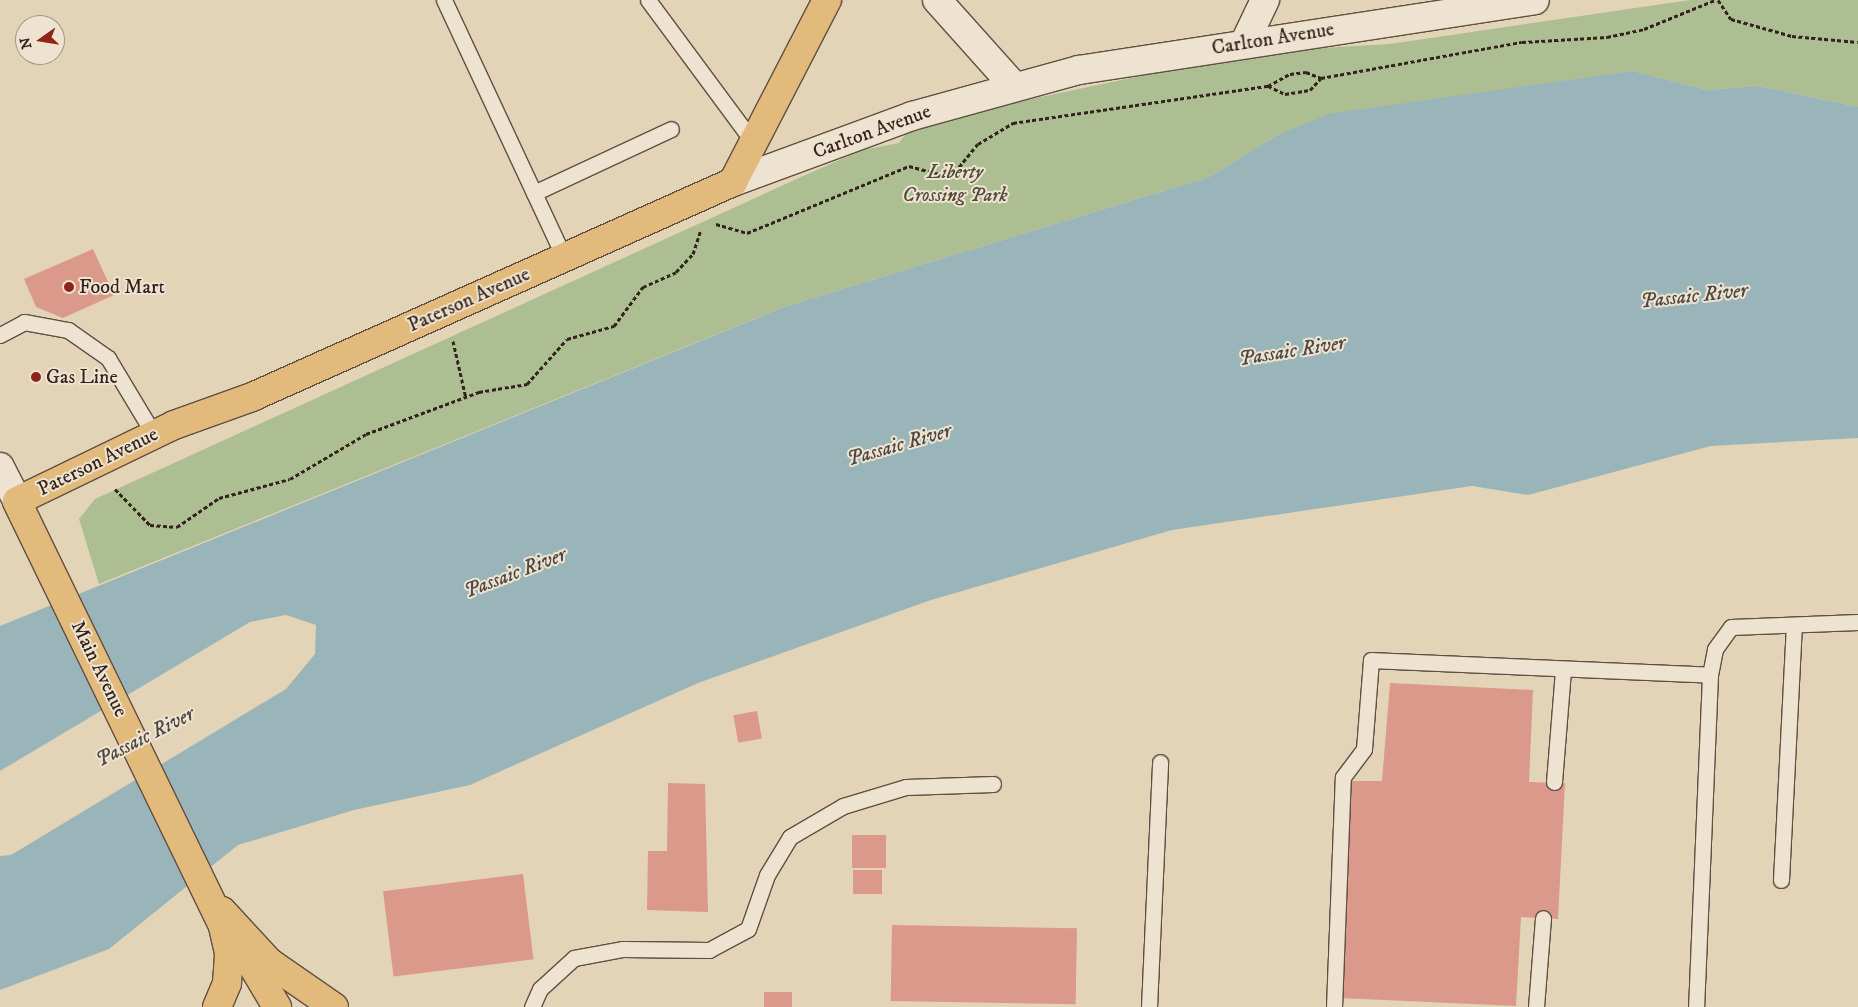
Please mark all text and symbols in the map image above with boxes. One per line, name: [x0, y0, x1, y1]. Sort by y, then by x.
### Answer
north arrow: [15, 15, 65, 65]
street label: Carlton Avenue: [1210, 17, 1336, 61]
text: N: [16, 36, 36, 51]
street label: Carlton Avenue: [810, 100, 934, 164]
park label: Liberty Crossing Park: [902, 161, 1008, 208]
street label: Paterson Avenue: [404, 262, 534, 338]
place label: Food Mart: [79, 275, 165, 299]
water label: Passaic River: [1639, 278, 1749, 314]
marker: Food Mart: [63, 281, 75, 293]
water label: Passaic River: [1237, 330, 1347, 372]
place label: Gas Line: [46, 365, 118, 389]
marker: Gas Line: [30, 371, 42, 383]
water label: Passaic River: [844, 418, 954, 472]
street label: Paterson Avenue: [34, 422, 162, 502]
water label: Passaic River: [460, 542, 570, 604]
street label: Main Avenue: [65, 617, 133, 721]
water label: Passaic River: [91, 701, 199, 773]

